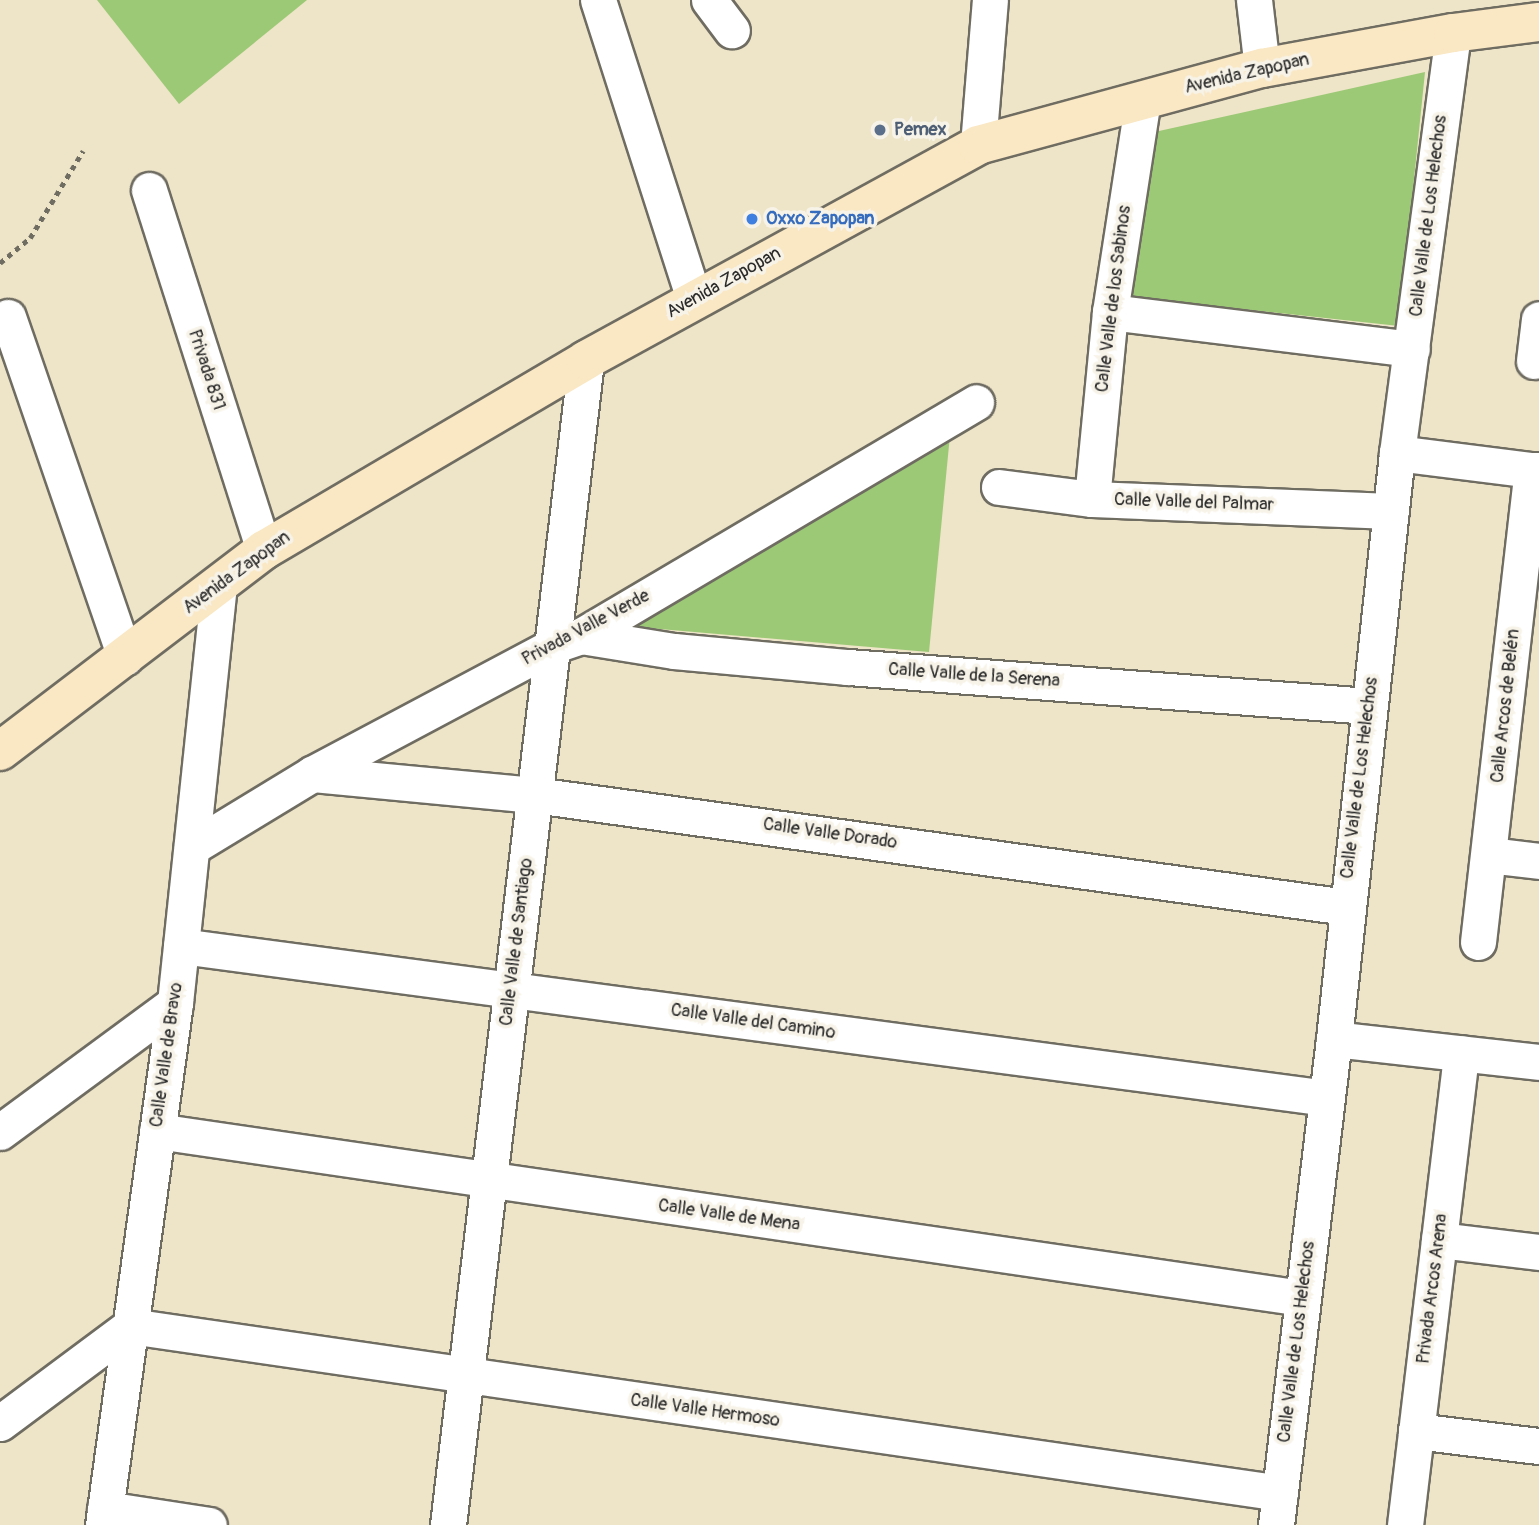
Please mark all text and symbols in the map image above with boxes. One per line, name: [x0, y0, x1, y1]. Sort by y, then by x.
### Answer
street label: Avenida Zapopan: [1183, 49, 1311, 99]
street label: Calle Valle de Los Helechos: [1406, 114, 1452, 318]
place label: Pemex: [894, 119, 946, 141]
marker: Pemex: [872, 122, 888, 138]
street label: Calle Valle de los Sabinos: [1092, 204, 1136, 394]
place label: Oxxo Zapopan: [766, 208, 875, 230]
marker: Oxxo Zapopan: [744, 211, 760, 227]
street label: Avenida Zapopan: [663, 243, 785, 323]
street label: Privada 831: [183, 327, 229, 413]
street label: Calle Valle del Palmar: [1114, 489, 1274, 517]
street label: Avenida Zapopan: [179, 527, 295, 619]
street label: Privada Valle Verde: [519, 585, 653, 671]
street label: Calle Arcos de Belén: [1487, 628, 1525, 784]
street label: Calle Valle de la Serena: [887, 659, 1061, 693]
street label: Calle Valle de Los Helechos: [1337, 676, 1383, 880]
street label: Calle Valle Dorado: [762, 814, 898, 854]
street label: Calle Valle de Santiago: [496, 857, 538, 1027]
street label: Calle Valle de Bravo: [146, 981, 188, 1129]
street label: Calle Valle del Camino: [669, 1000, 837, 1044]
street label: Calle Valle de Mena: [657, 1195, 801, 1237]
street label: Privada Arcos Arena: [1413, 1213, 1453, 1365]
street label: Calle Valle de Los Helechos: [1274, 1240, 1320, 1444]
street label: Calle Valle Hermoso: [629, 1390, 781, 1432]

